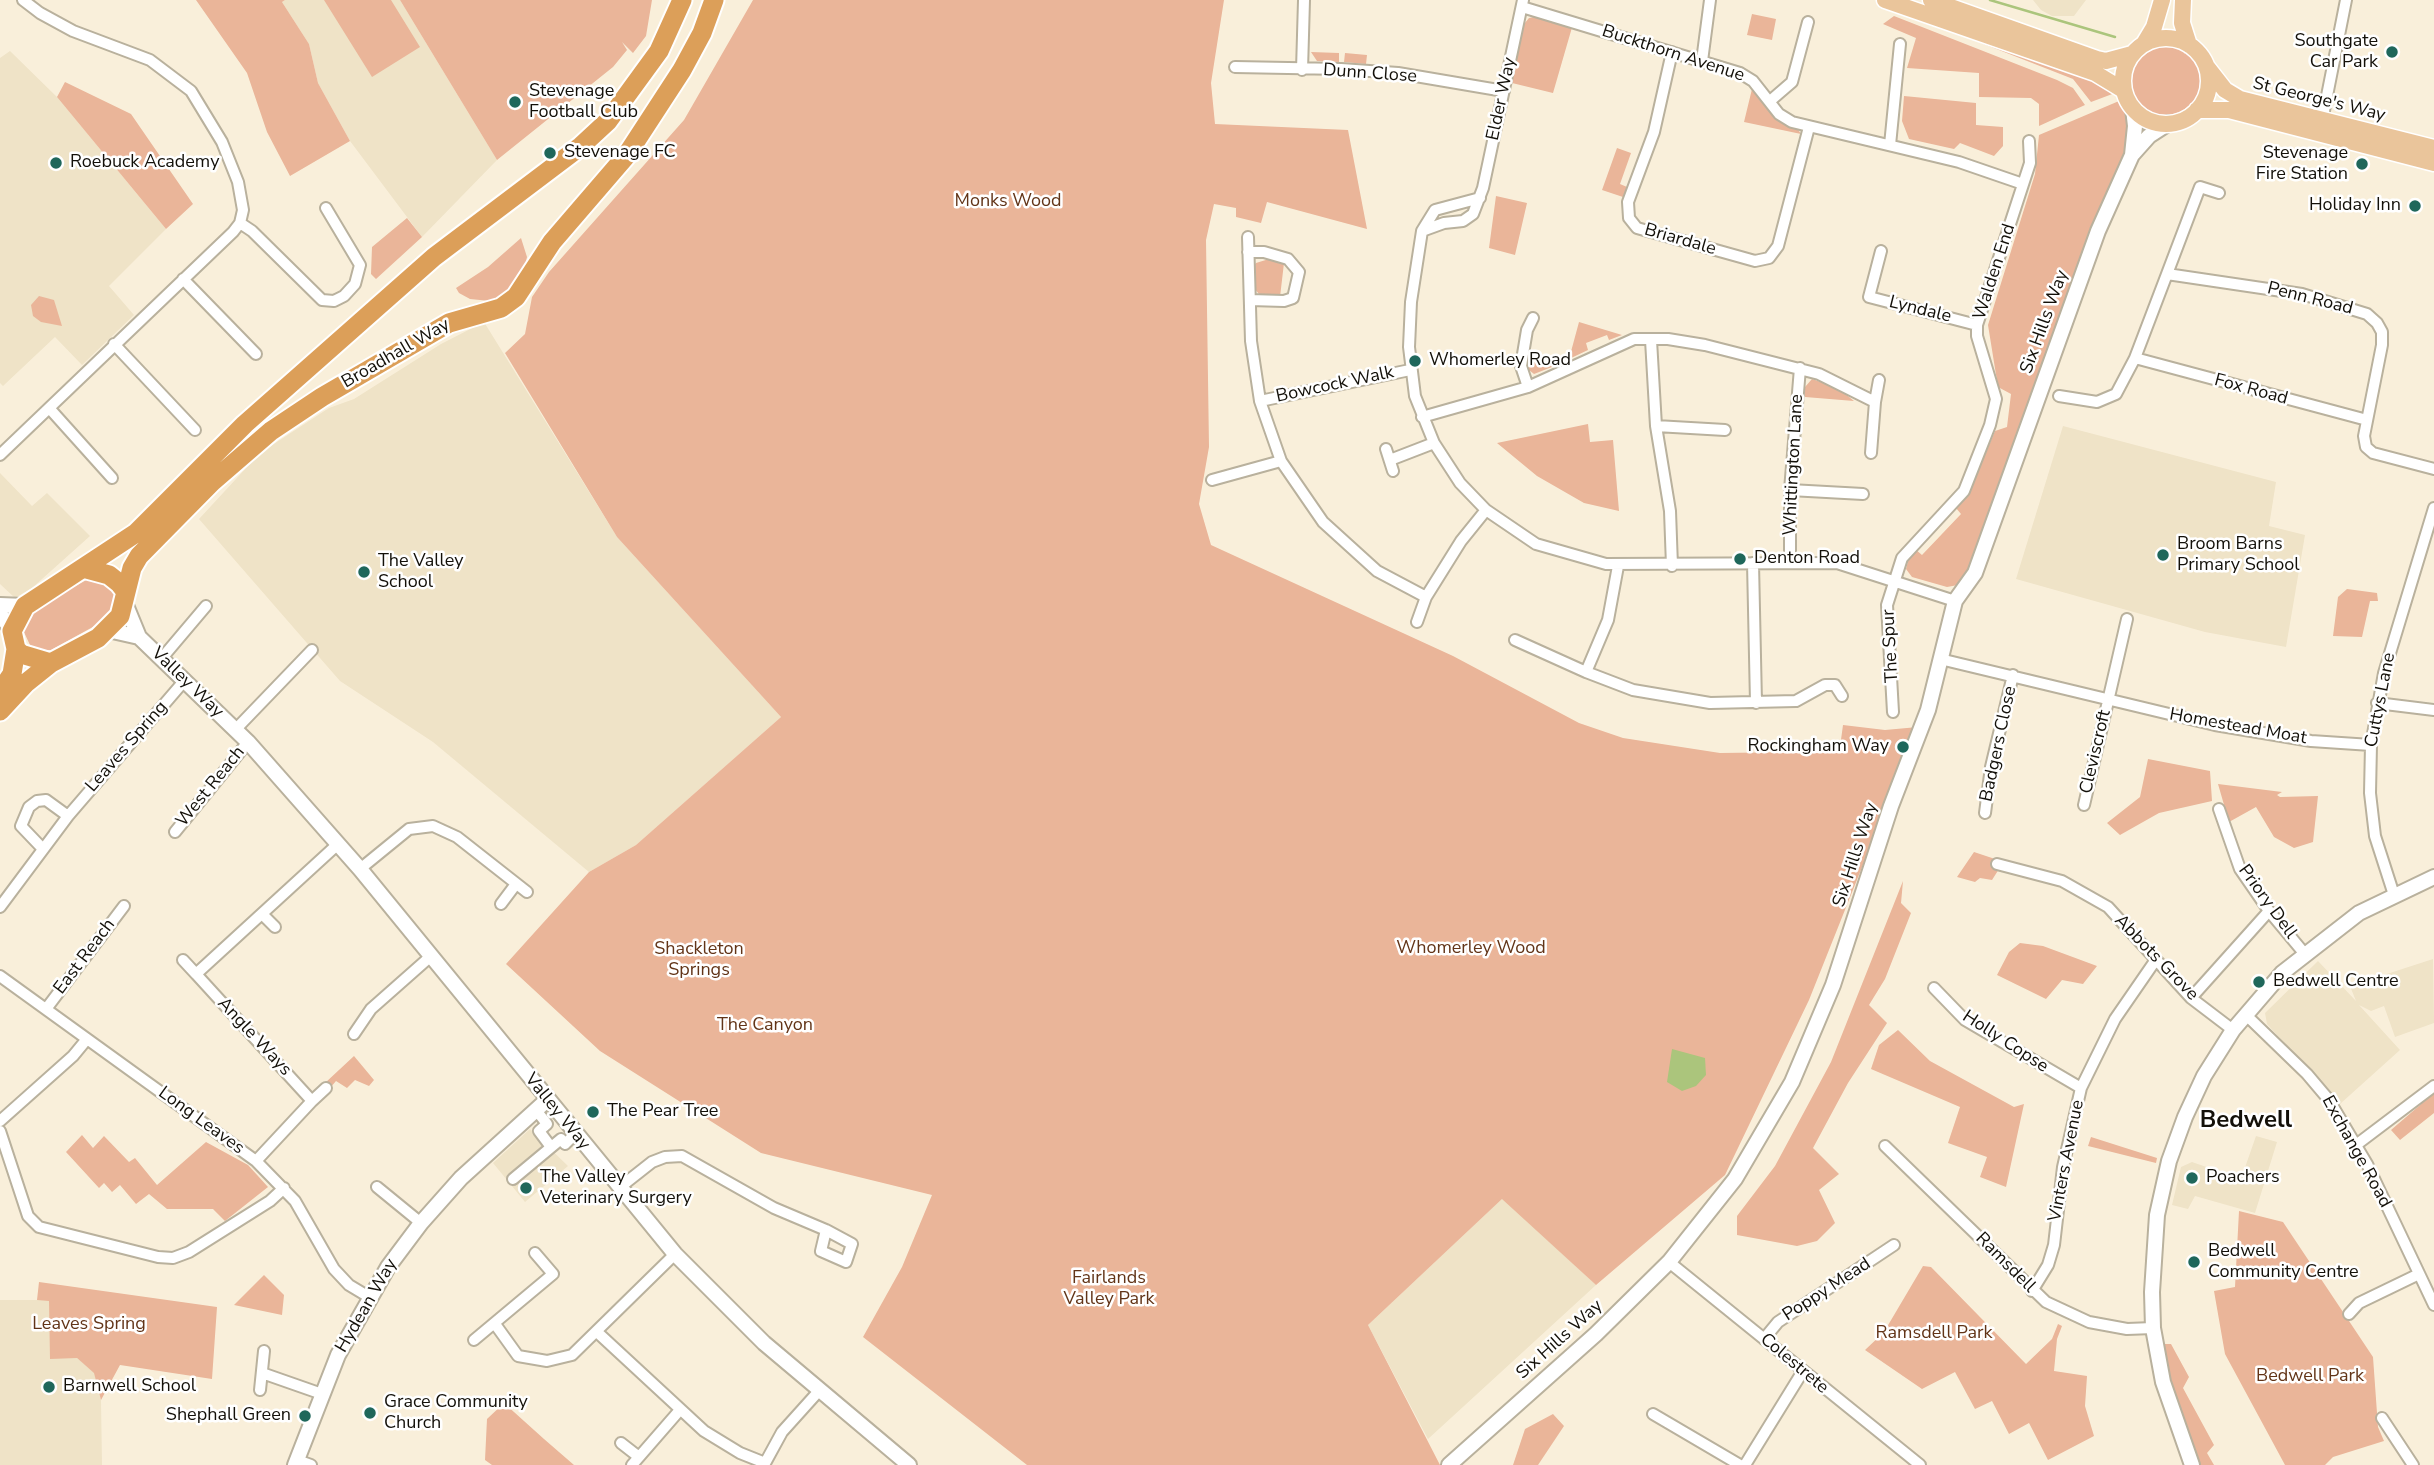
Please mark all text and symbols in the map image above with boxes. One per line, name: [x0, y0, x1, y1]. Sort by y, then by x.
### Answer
street label: Buckthorn Avenue: [1599, 21, 1747, 87]
place label: Southgate Car Park: [2294, 31, 2378, 74]
marker: Southgate Car Park: [2384, 44, 2400, 60]
street label: Elder Way: [1483, 55, 1521, 143]
street label: Dunn Close: [1322, 60, 1418, 88]
street label: St George's Way: [2250, 73, 2388, 127]
place label: Stevenage Football Club: [529, 81, 638, 124]
marker: Stevenage Football Club: [507, 94, 523, 110]
place label: Stevenage FC: [564, 142, 676, 164]
place label: Stevenage Fire Station: [2256, 143, 2348, 186]
marker: Stevenage FC: [542, 145, 558, 161]
place label: Roebuck Academy: [70, 152, 219, 174]
marker: Roebuck Academy: [48, 155, 64, 171]
marker: Stevenage Fire Station: [2354, 156, 2370, 172]
park label: Monks Wood: [954, 191, 1062, 213]
place label: Holiday Inn: [2309, 195, 2401, 217]
marker: Holiday Inn: [2407, 198, 2423, 214]
street label: Briardale: [1642, 219, 1718, 261]
street label: Walden End: [1969, 221, 2021, 323]
street label: Six Hills Way: [2016, 267, 2074, 377]
street label: Penn Road: [2265, 278, 2355, 320]
street label: Lyndale: [1887, 292, 1953, 328]
street label: Broadhall Way: [338, 314, 454, 394]
place label: Whomerley Road: [1429, 350, 1571, 372]
marker: Whomerley Road: [1407, 353, 1423, 369]
street label: Bowcock Walk: [1274, 362, 1396, 408]
street label: Fox Road: [2212, 370, 2290, 410]
street label: Whittington Lane: [1780, 394, 1808, 536]
place label: Broom Barns Primary School: [2177, 534, 2300, 576]
marker: Broom Barns Primary School: [2155, 547, 2171, 563]
place label: Denton Road: [1754, 548, 1860, 570]
place label: The Valley School: [378, 551, 463, 594]
marker: Denton Road: [1732, 551, 1748, 567]
marker: The Valley School: [356, 564, 372, 580]
street label: The Spur: [1878, 609, 1904, 683]
street label: Valley Way: [146, 643, 228, 723]
street label: Cuttys Lane: [2361, 651, 2401, 749]
street label: Badgers Close: [1976, 684, 2022, 804]
street label: Leaves Spring: [82, 697, 172, 797]
street label: Homestead Moat: [2168, 704, 2308, 750]
street label: Cleviscroft: [2076, 708, 2116, 796]
place label: Rockingham Way: [1748, 736, 1889, 758]
marker: Rockingham Way: [1895, 739, 1911, 755]
street label: West Reach: [172, 742, 250, 832]
street label: Six Hills Way: [1829, 800, 1883, 910]
street label: Priory Dell: [2233, 861, 2301, 943]
street label: Abbots Grove: [2109, 910, 2203, 1006]
street label: East Reach: [50, 915, 120, 999]
park label: Whomerley Wood: [1396, 938, 1546, 960]
park label: Shackleton Springs: [654, 939, 744, 982]
place label: Bedwell Centre: [2273, 971, 2399, 993]
marker: Bedwell Centre: [2251, 974, 2267, 990]
street label: Angle Ways: [212, 993, 296, 1081]
street label: Holly Copse: [1958, 1006, 2052, 1078]
park label: The Canyon: [717, 1015, 813, 1037]
street label: Valley Way: [520, 1069, 594, 1155]
street label: Long Leaves: [154, 1083, 248, 1159]
street label: Exchange Road: [2316, 1092, 2396, 1212]
street label: Vinters Avenue: [2045, 1098, 2089, 1224]
place label: The Pear Tree: [607, 1101, 718, 1123]
marker: The Pear Tree: [585, 1104, 601, 1120]
district label: Bedwell: [2200, 1107, 2292, 1135]
place label: The Valley Veterinary Surgery: [540, 1167, 692, 1210]
place label: Poachers: [2206, 1167, 2280, 1189]
marker: Poachers: [2184, 1170, 2200, 1186]
marker: The Valley Veterinary Surgery: [518, 1180, 534, 1196]
street label: Ramsdell: [1970, 1228, 2040, 1298]
place label: Bedwell Community Centre: [2208, 1241, 2359, 1284]
street label: Poppy Mead: [1779, 1254, 1875, 1326]
marker: Bedwell Community Centre: [2186, 1254, 2202, 1270]
street label: Hydean Way: [331, 1255, 403, 1357]
park label: Fairlands Valley Park: [1064, 1268, 1154, 1310]
street label: Six Hills Way: [1512, 1296, 1608, 1384]
park label: Leaves Spring: [32, 1314, 146, 1336]
park label: Ramsdell Park: [1876, 1323, 1992, 1345]
street label: Colestrete: [1755, 1329, 1833, 1399]
park label: Bedwell Park: [2256, 1366, 2364, 1388]
place label: Barnwell School: [63, 1376, 196, 1398]
marker: Barnwell School: [41, 1379, 57, 1395]
place label: Grace Community Church: [384, 1392, 528, 1434]
place label: Shephall Green: [166, 1405, 291, 1427]
marker: Grace Community Church: [362, 1405, 378, 1421]
marker: Shephall Green: [297, 1408, 313, 1424]

